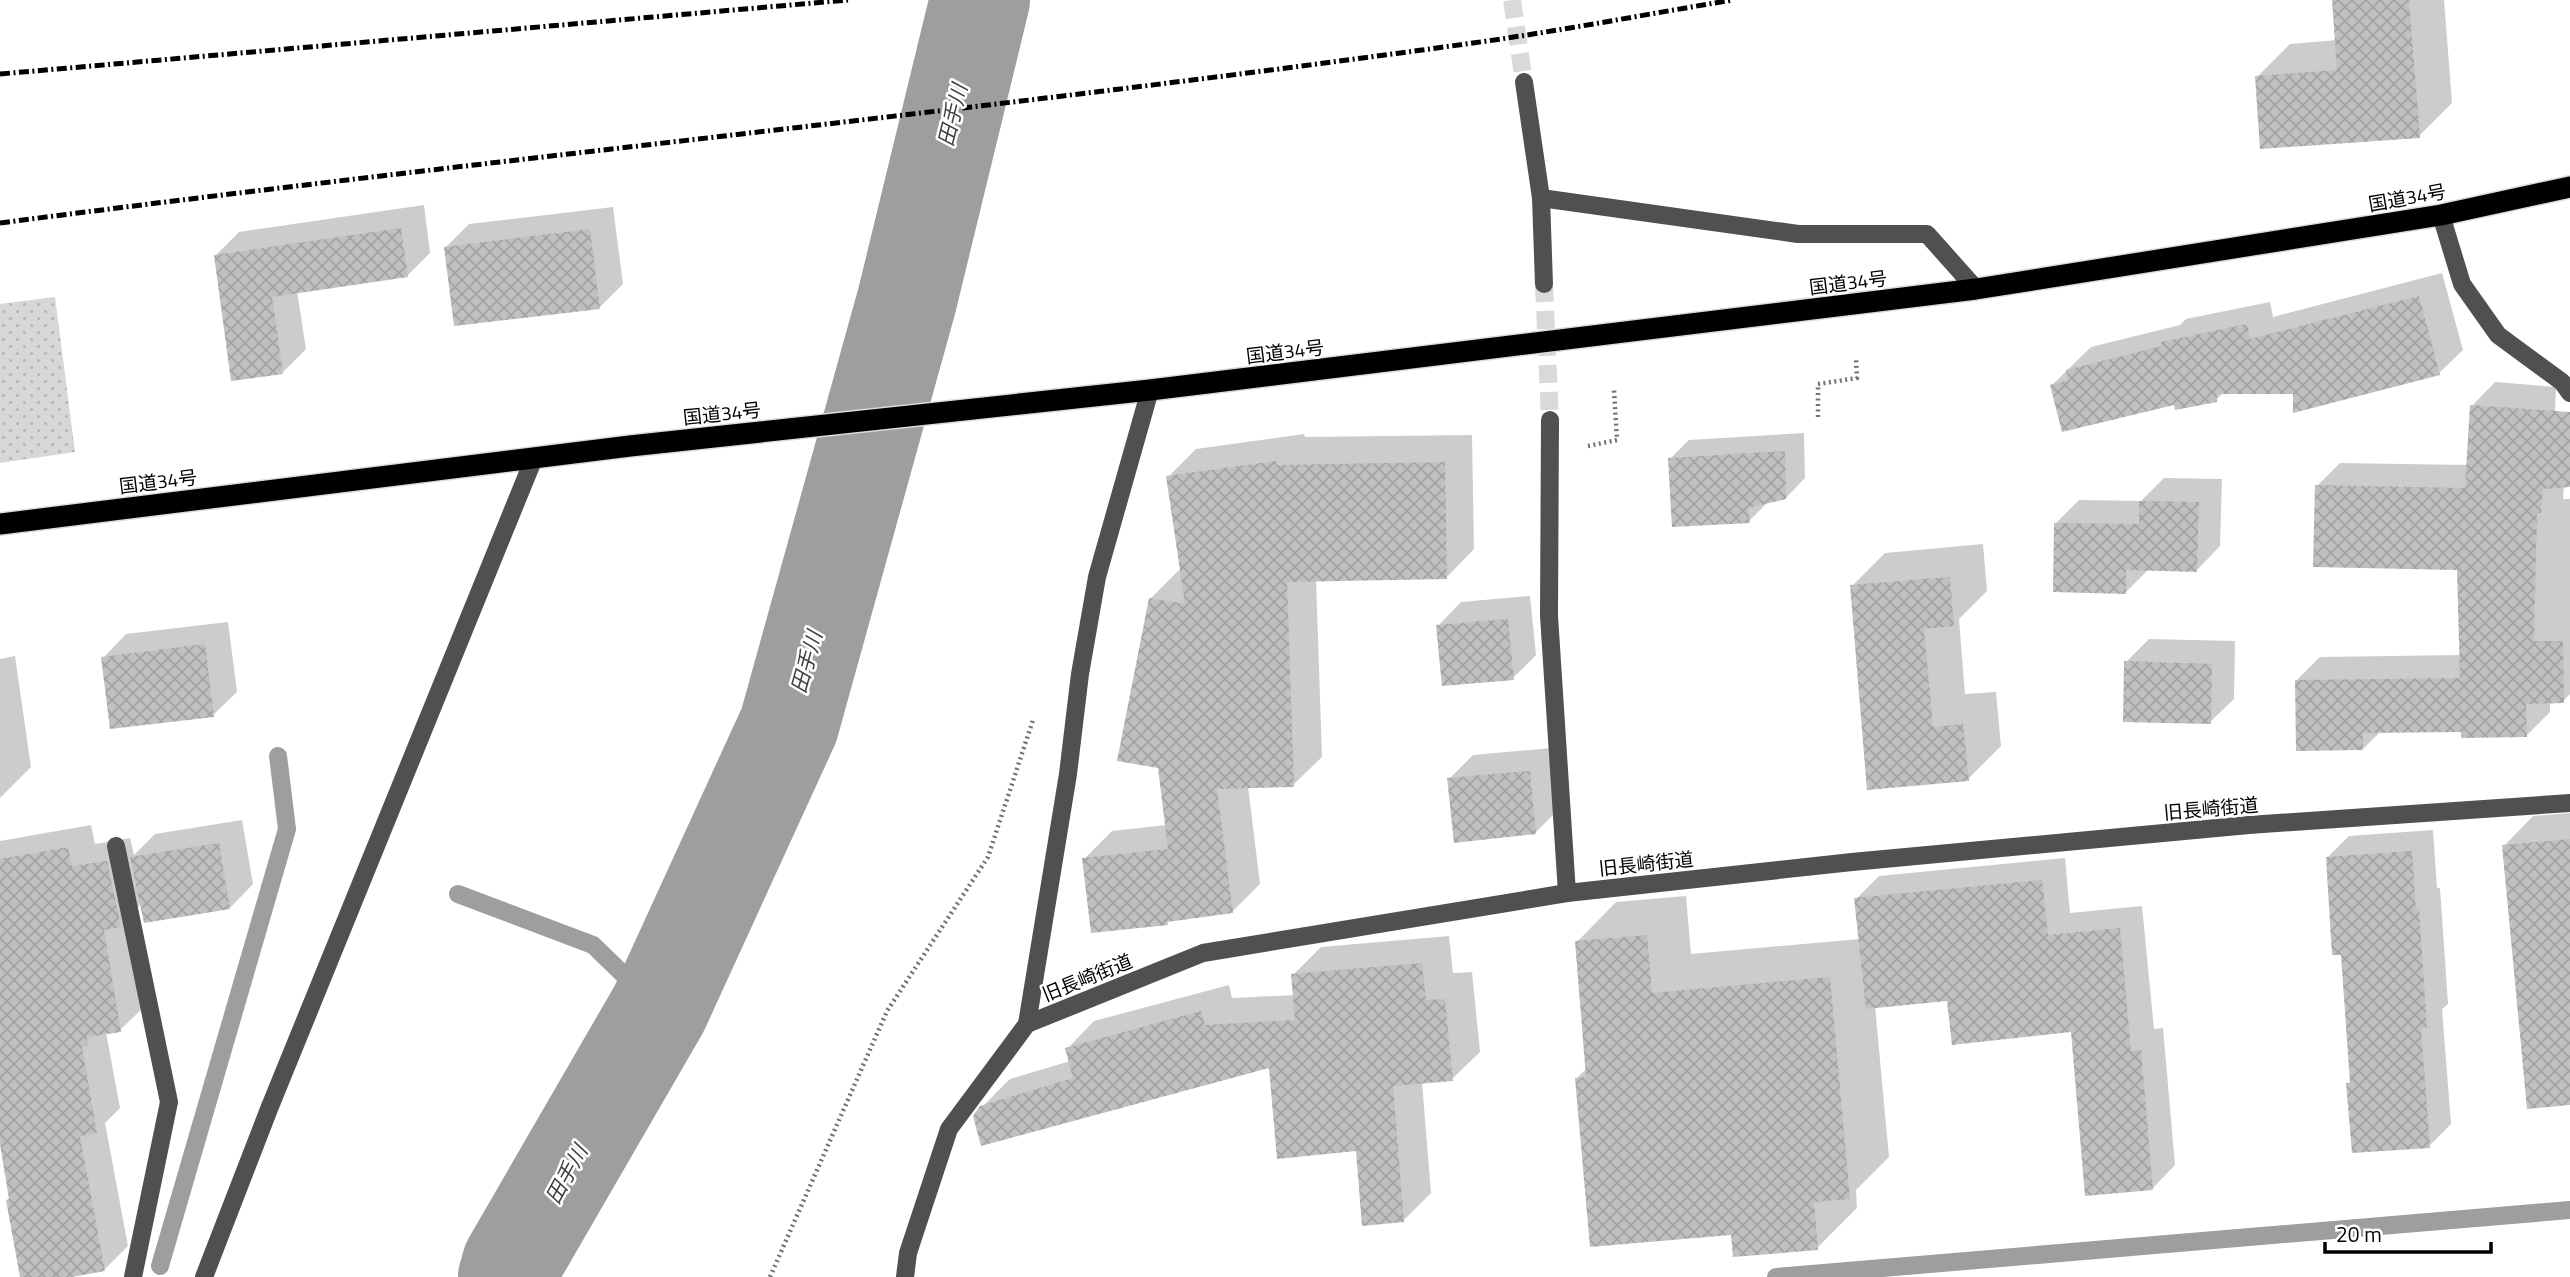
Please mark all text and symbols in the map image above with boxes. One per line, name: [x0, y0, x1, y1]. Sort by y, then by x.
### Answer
water label: 田手川: [929, 79, 976, 149]
street label: 国道34号: [2366, 176, 2448, 218]
street label: 国道34号: [1807, 263, 1889, 301]
street label: 国道34号: [1244, 332, 1326, 370]
street label: 国道34号: [682, 394, 762, 432]
street label: 国道34号: [117, 462, 199, 500]
water label: 田手川: [782, 625, 831, 697]
street label: 旧長崎街道: [2162, 789, 2260, 827]
street label: 旧長崎街道: [1597, 844, 1695, 882]
street label: 旧長崎街道: [1038, 946, 1136, 1008]
water label: 田手川: [537, 1137, 596, 1209]
scale bar: [2325, 1210, 2491, 1254]
text: 20 m: [2336, 1218, 2382, 1250]

